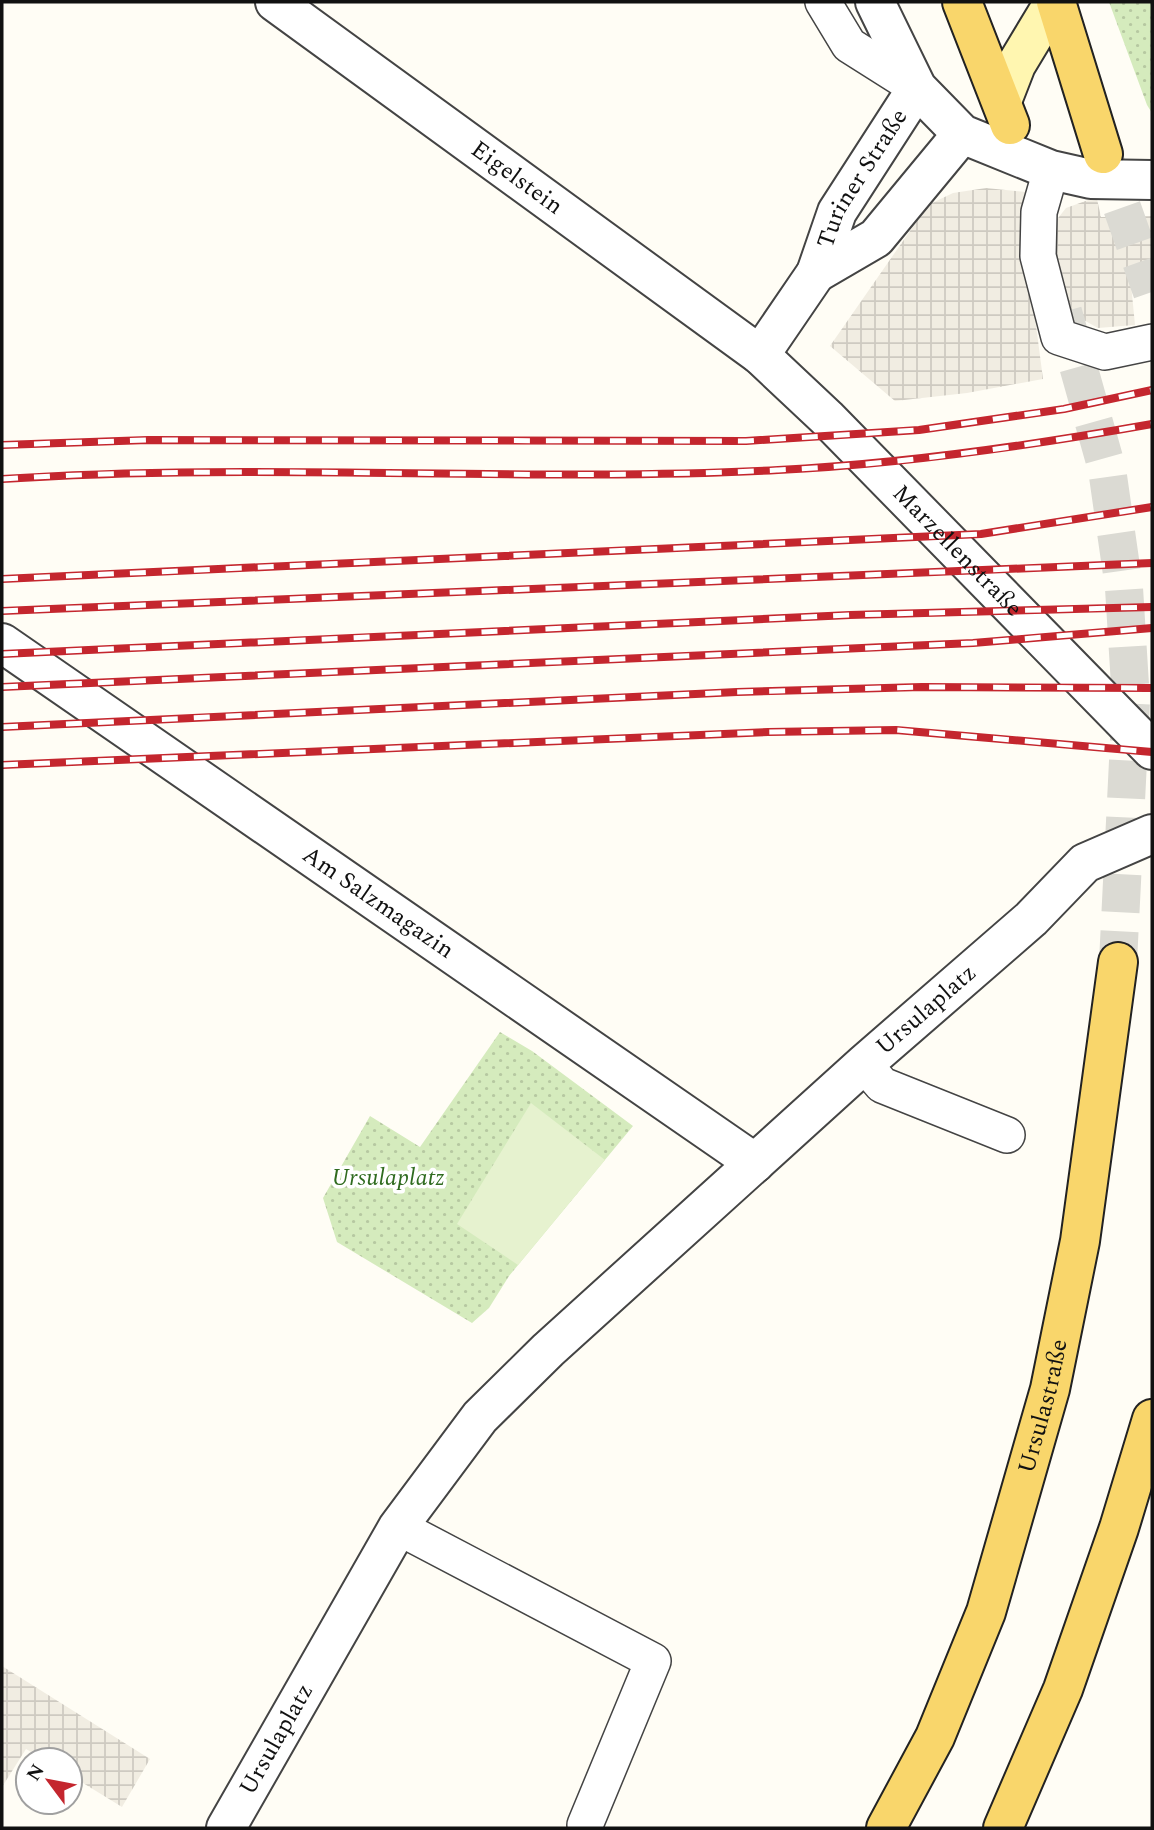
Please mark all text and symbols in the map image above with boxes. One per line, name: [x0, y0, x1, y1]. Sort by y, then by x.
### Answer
street label: Turiner Straße: [808, 102, 917, 253]
street label: Eigelstein: [463, 132, 570, 224]
street label: Marzellenstraße: [884, 476, 1031, 626]
street label: Am Salzmagazin: [295, 837, 461, 968]
street label: Ursulaplatz: [868, 956, 985, 1064]
park label: Ursulaplatz: [331, 1160, 445, 1196]
street label: Ursulastraße: [1009, 1336, 1078, 1478]
street label: Ursulaplatz: [230, 1677, 323, 1802]
north arrow: [14, 1746, 84, 1816]
text: N: [19, 1759, 52, 1787]

